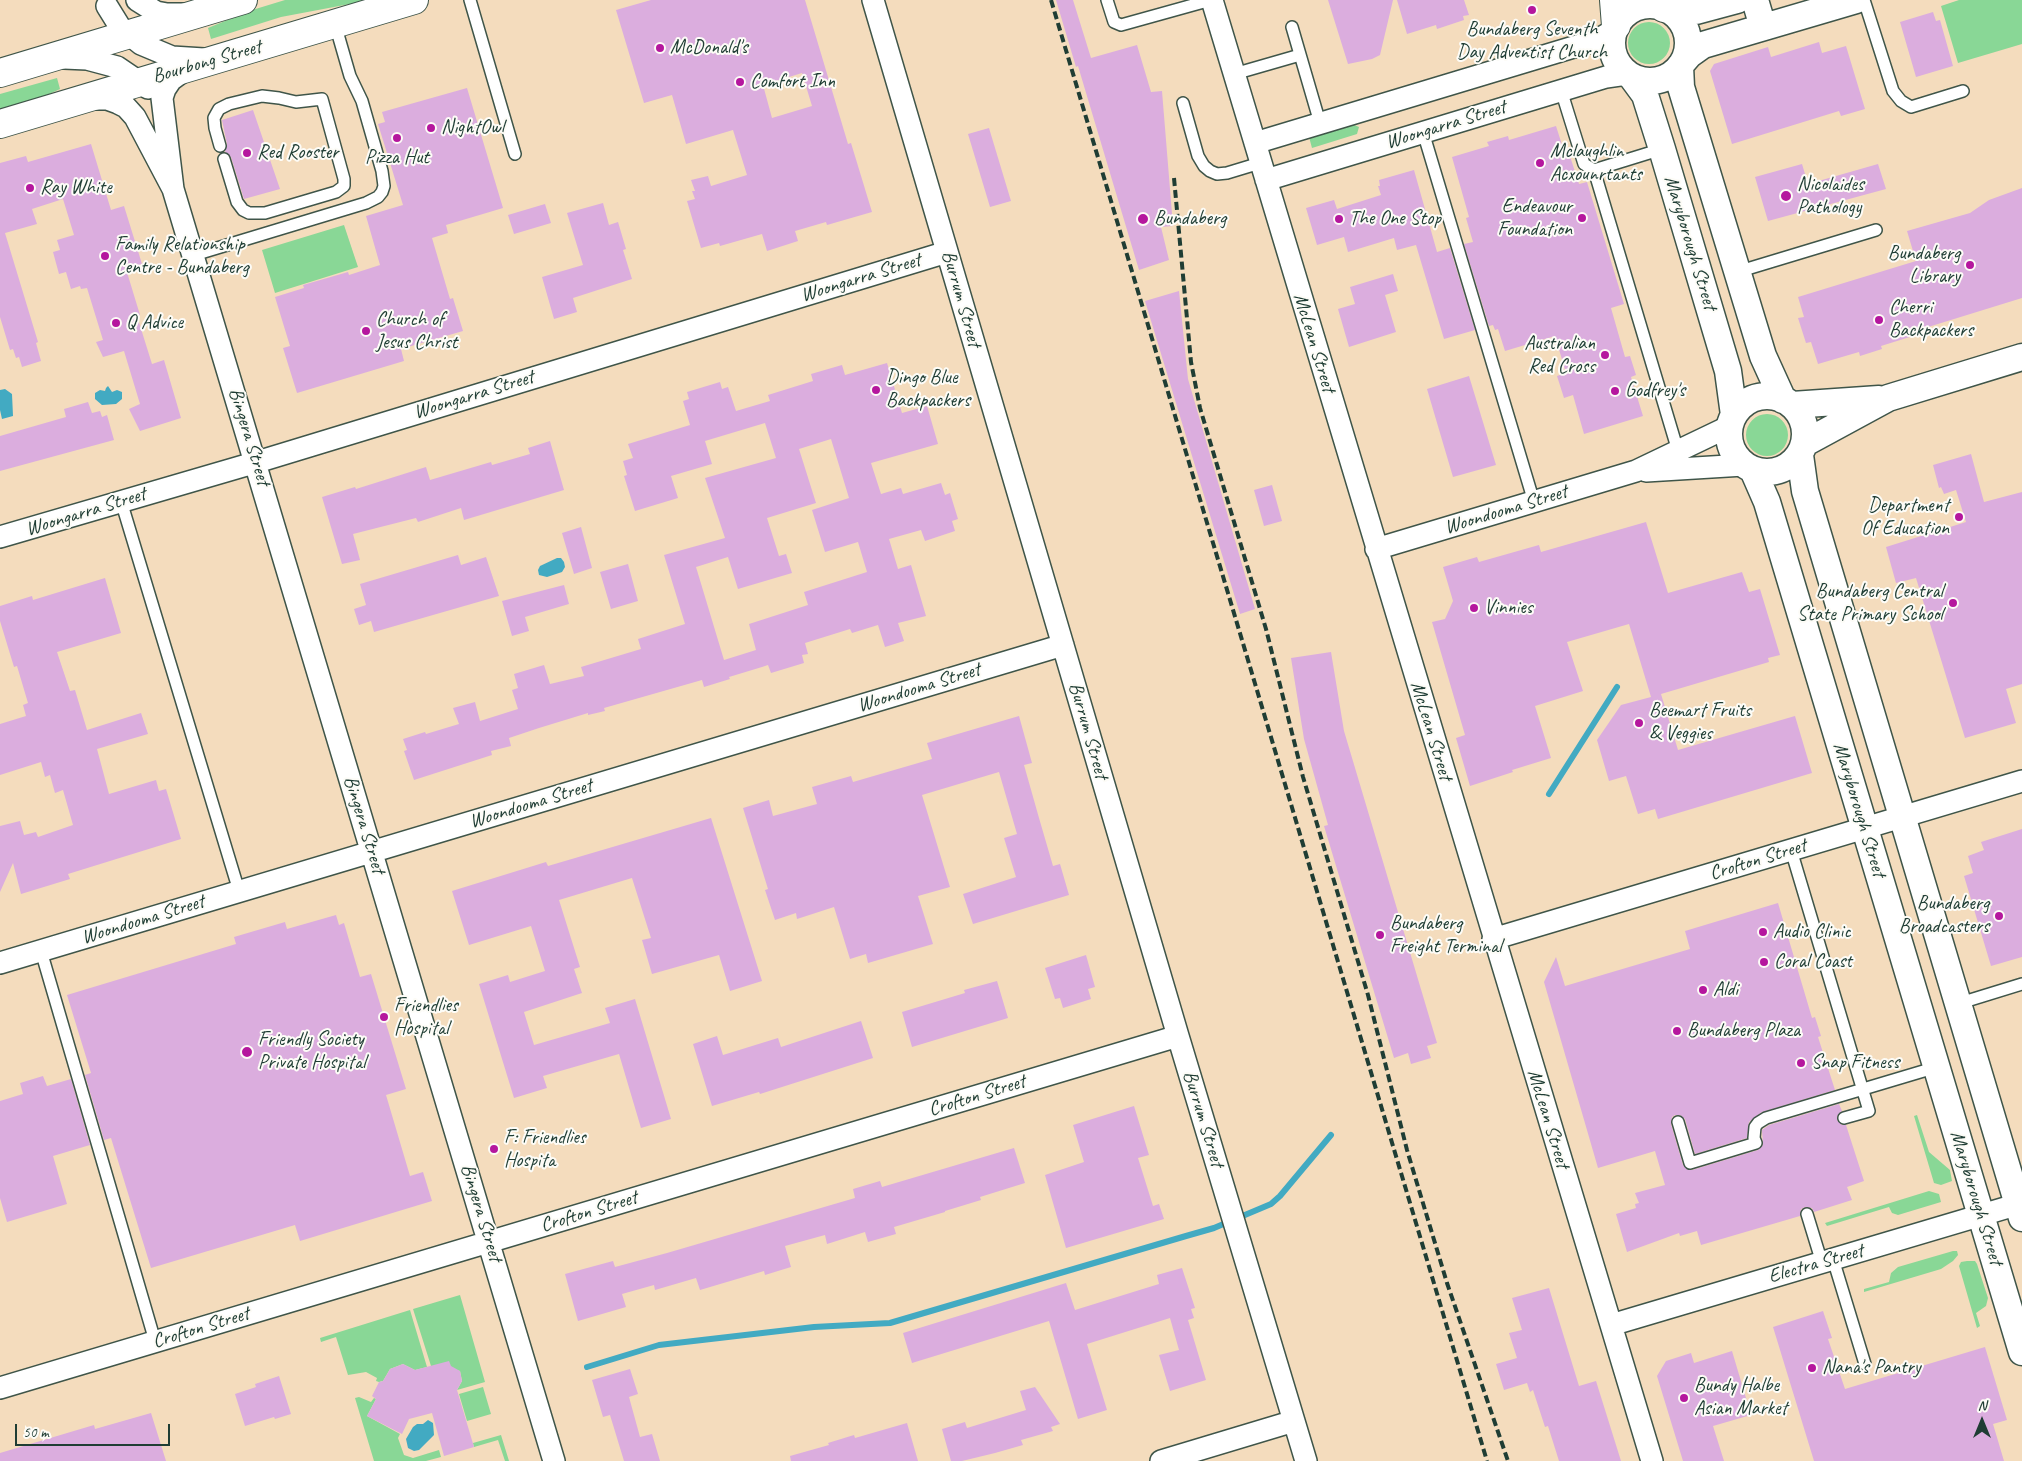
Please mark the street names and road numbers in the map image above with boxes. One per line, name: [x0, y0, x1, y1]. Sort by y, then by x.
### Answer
street label: Bourbong Street: [150, 35, 264, 89]
street label: Woongarra Street: [1383, 95, 1509, 155]
street label: Maryborough Street: [1658, 173, 1722, 313]
street label: Woongarra Street: [798, 248, 924, 308]
street label: Burrum Street: [936, 248, 986, 350]
street label: McLean Street: [1288, 291, 1340, 395]
street label: Woongarra Street: [411, 365, 537, 425]
street label: Bingera Street: [223, 385, 275, 489]
street label: Woondooma Street: [1442, 480, 1570, 540]
street label: Woongarra Street: [23, 482, 149, 542]
street label: Woondooma Street: [855, 658, 983, 718]
street label: McLean Street: [1405, 679, 1457, 783]
street label: Burrum Street: [1063, 680, 1113, 782]
street label: Maryborough Street: [1827, 740, 1891, 880]
street label: Bingera Street: [338, 773, 390, 877]
street label: Woondooma Street: [467, 774, 595, 834]
street label: Crofton Street: [1707, 834, 1809, 886]
street label: Woondooma Street: [79, 890, 207, 950]
street label: McLean Street: [1522, 1067, 1574, 1171]
street label: Burrum Street: [1177, 1068, 1229, 1170]
street label: Crofton Street: [926, 1070, 1028, 1122]
street label: Maryborough Street: [1944, 1128, 2008, 1268]
street label: Bingera Street: [455, 1161, 507, 1265]
street label: Crofton Street: [538, 1186, 640, 1238]
street label: Electra Street: [1766, 1239, 1866, 1289]
street label: Crofton Street: [150, 1302, 252, 1354]

